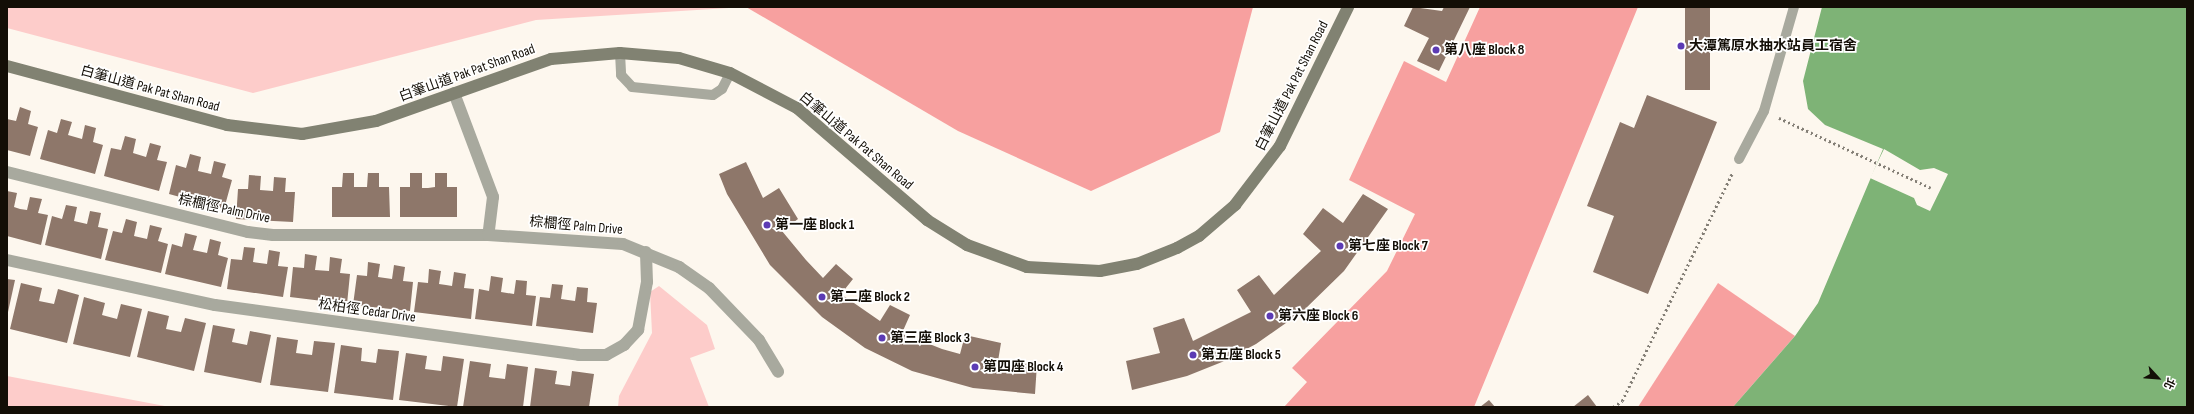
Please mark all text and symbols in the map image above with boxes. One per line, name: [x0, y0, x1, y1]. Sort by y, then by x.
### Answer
street label: 白筆山道 Pak Pat Shan Road: [1252, 18, 1332, 154]
place label: 大潭篤原水抽水站員工宿舍: [1689, 38, 1857, 54]
street label: 白筆山道 Pak Pat Shan Road: [397, 41, 537, 105]
marker: 大潭篤原水抽水站員工宿舍: [1676, 41, 1686, 51]
place label: 第八座 Block 8: [1444, 42, 1524, 58]
marker: 第八座 Block 8: [1431, 45, 1441, 55]
street label: 白筆山道 Pak Pat Shan Road: [79, 62, 221, 116]
street label: 白筆山道 Pak Pat Shan Road: [796, 88, 916, 194]
street label: 棕櫚徑 Palm Drive: [176, 191, 272, 227]
street label: 棕櫚徑 Palm Drive: [529, 214, 623, 238]
place label: 第一座 Block 1: [775, 217, 854, 233]
marker: 第一座 Block 1: [762, 220, 772, 230]
place label: 第七座 Block 7: [1348, 238, 1428, 254]
marker: 第七座 Block 7: [1335, 241, 1345, 251]
place label: 第二座 Block 2: [830, 289, 910, 305]
marker: 第二座 Block 2: [817, 292, 827, 302]
street label: 松柏徑 Cedar Drive: [317, 296, 417, 326]
place label: 第六座 Block 6: [1278, 308, 1358, 324]
marker: 第六座 Block 6: [1265, 311, 1275, 321]
place label: 第三座 Block 3: [890, 330, 970, 346]
marker: 第三座 Block 3: [877, 333, 887, 343]
place label: 第五座 Block 5: [1201, 347, 1281, 363]
marker: 第五座 Block 5: [1188, 350, 1198, 360]
north arrow: [2138, 358, 2178, 398]
place label: 第四座 Block 4: [983, 359, 1063, 375]
marker: 第四座 Block 4: [970, 362, 980, 372]
text: 北: [2161, 376, 2177, 391]

